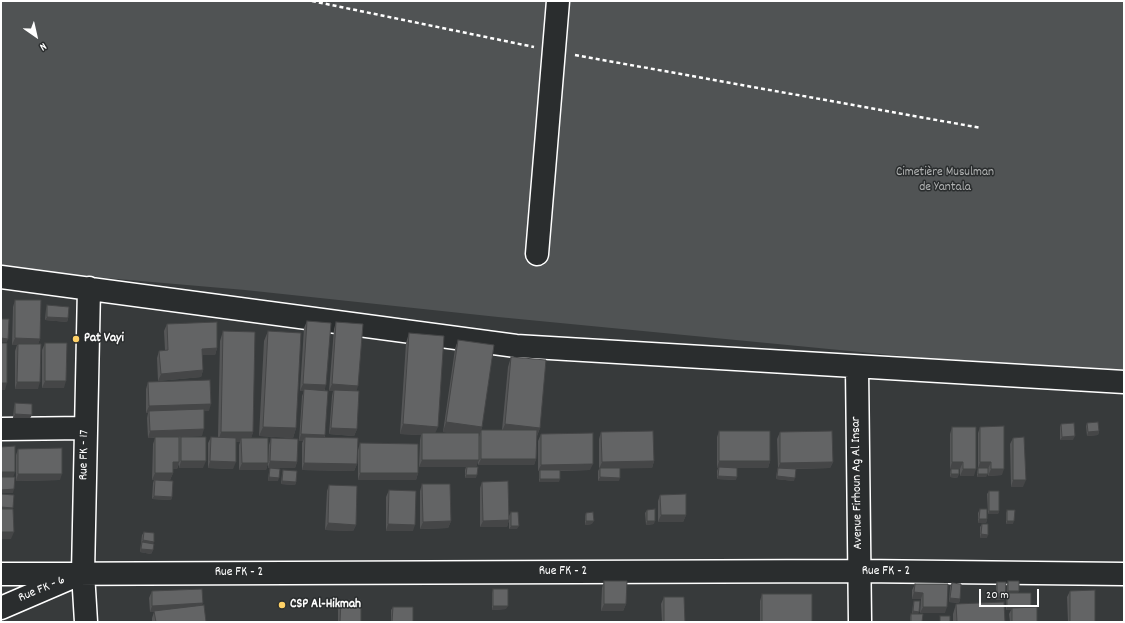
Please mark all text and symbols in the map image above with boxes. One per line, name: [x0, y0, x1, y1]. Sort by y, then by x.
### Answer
north arrow: [16, 16, 56, 56]
text: N: [36, 38, 49, 54]
park label: Cimetière Musulman de Yantala: [896, 165, 994, 196]
place label: Pat Vayi: [84, 331, 124, 347]
marker: Pat Vayi: [71, 334, 81, 344]
street label: Avenue Firhoun Ag Al Insar: [849, 416, 867, 550]
street label: Rue FK - 17: [77, 430, 93, 480]
street label: Rue FK - 2: [539, 564, 587, 580]
street label: Rue FK - 2: [862, 564, 910, 580]
street label: Rue FK - 2: [215, 565, 263, 581]
street label: Rue FK - 6: [16, 573, 68, 607]
scale bar: [981, 581, 1041, 607]
text: 20 m: [986, 587, 1009, 604]
place label: CSP Al-Hikmah: [290, 597, 361, 613]
marker: CSP Al-Hikmah: [277, 600, 287, 610]

